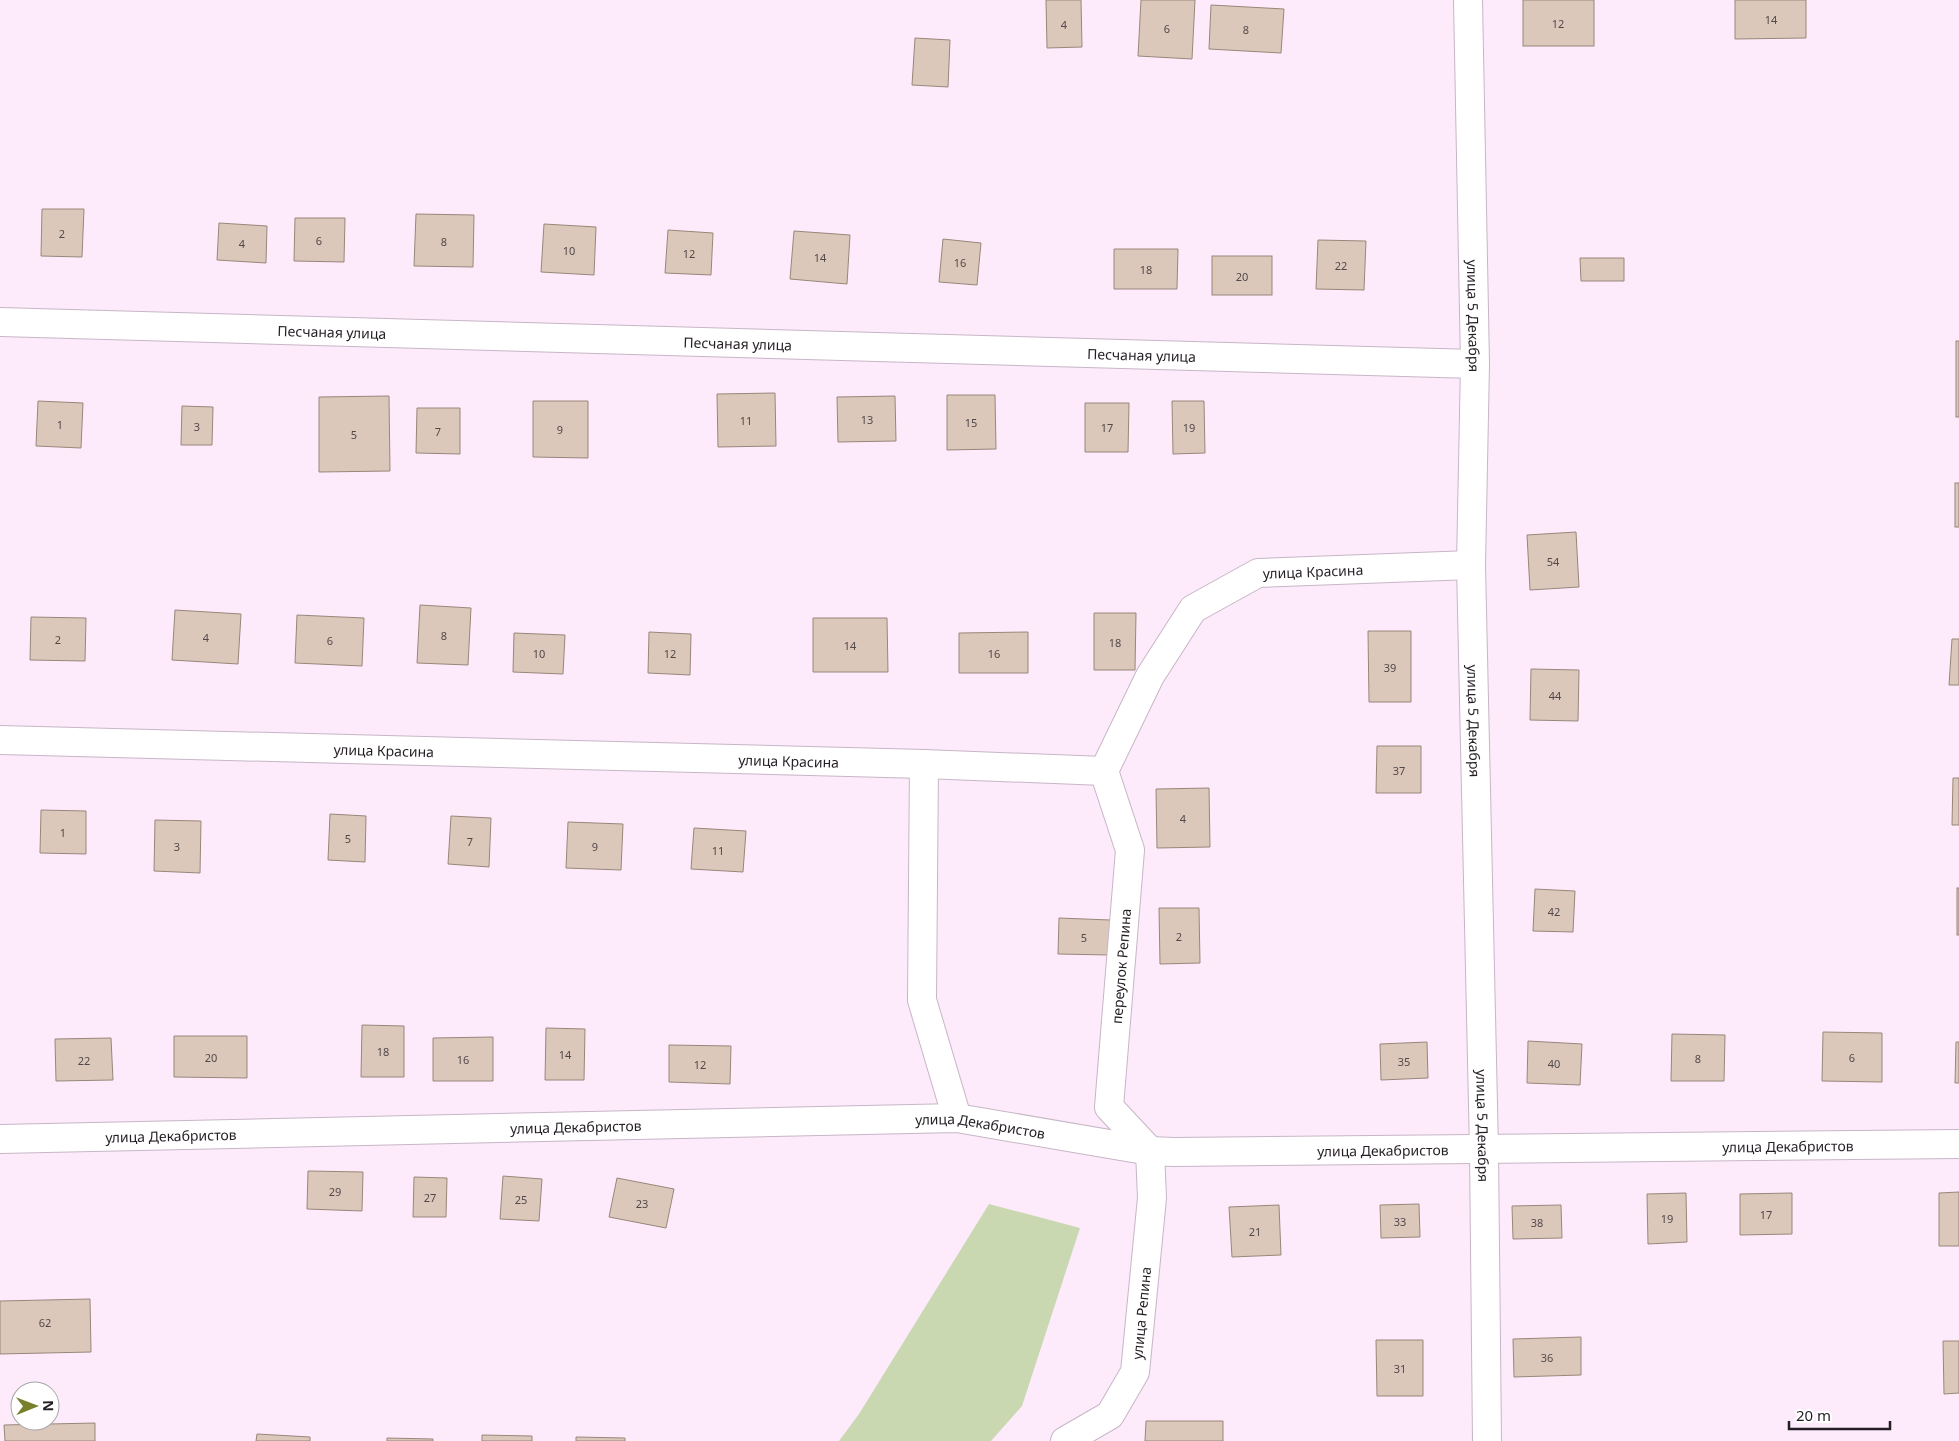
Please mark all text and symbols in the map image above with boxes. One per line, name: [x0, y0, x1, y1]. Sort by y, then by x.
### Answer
house number: 14: [1765, 12, 1778, 27]
house number: 12: [1552, 16, 1564, 31]
house number: 4: [1061, 17, 1068, 32]
house number: 6: [1164, 21, 1170, 36]
house number: 8: [1243, 22, 1249, 37]
house number: 2: [59, 226, 65, 241]
house number: 6: [316, 233, 322, 248]
house number: 8: [441, 234, 447, 249]
house number: 4: [239, 236, 246, 251]
house number: 10: [563, 243, 575, 258]
house number: 12: [683, 246, 695, 261]
house number: 14: [814, 250, 827, 265]
house number: 16: [954, 255, 966, 270]
house number: 22: [1335, 258, 1347, 273]
street label: улица 5 Декабря: [1463, 259, 1485, 372]
house number: 18: [1140, 262, 1152, 277]
house number: 20: [1236, 269, 1248, 284]
street label: Песчаная улица: [277, 320, 387, 342]
street label: Песчаная улица: [683, 332, 792, 354]
street label: Песчаная улица: [1087, 343, 1196, 366]
house number: 13: [861, 412, 873, 427]
house number: 11: [740, 413, 752, 428]
house number: 15: [965, 415, 977, 430]
house number: 1: [57, 417, 63, 432]
house number: 3: [194, 419, 200, 434]
house number: 17: [1101, 420, 1113, 435]
house number: 19: [1183, 420, 1195, 435]
house number: 9: [557, 422, 563, 437]
house number: 7: [435, 424, 441, 439]
house number: 5: [351, 427, 357, 442]
house number: 54: [1547, 554, 1560, 569]
street label: улица Красина: [1262, 560, 1364, 582]
house number: 8: [441, 628, 447, 643]
house number: 4: [203, 630, 210, 645]
house number: 2: [55, 632, 61, 647]
house number: 6: [327, 633, 333, 648]
house number: 18: [1109, 635, 1121, 650]
house number: 14: [844, 638, 857, 653]
house number: 10: [533, 646, 545, 661]
house number: 12: [664, 646, 676, 661]
house number: 16: [988, 646, 1000, 661]
house number: 39: [1384, 660, 1396, 675]
street label: улица 5 Декабря: [1464, 664, 1485, 777]
house number: 44: [1549, 688, 1562, 703]
street label: улица Красина: [333, 739, 434, 761]
street label: улица Красина: [738, 750, 839, 771]
house number: 37: [1393, 763, 1405, 778]
house number: 4: [1180, 811, 1187, 826]
house number: 1: [60, 825, 66, 840]
house number: 5: [345, 831, 351, 846]
house number: 7: [467, 834, 473, 849]
house number: 3: [174, 839, 180, 854]
house number: 9: [592, 839, 598, 854]
house number: 11: [712, 843, 724, 858]
house number: 42: [1548, 904, 1560, 919]
street label: переулок Репина: [1106, 908, 1135, 1025]
house number: 2: [1176, 929, 1182, 944]
house number: 5: [1081, 930, 1087, 945]
house number: 18: [377, 1044, 389, 1059]
house number: 14: [559, 1047, 572, 1062]
house number: 20: [205, 1050, 217, 1065]
house number: 6: [1849, 1050, 1855, 1065]
house number: 8: [1695, 1051, 1701, 1066]
house number: 16: [457, 1052, 469, 1067]
house number: 22: [78, 1053, 90, 1068]
house number: 35: [1398, 1054, 1410, 1069]
house number: 40: [1548, 1056, 1560, 1071]
house number: 12: [694, 1057, 706, 1072]
street label: улица 5 Декабря: [1473, 1069, 1494, 1182]
street label: улица Декабристов: [915, 1108, 1047, 1142]
street label: улица Декабристов: [510, 1115, 642, 1137]
street label: улица Декабристов: [105, 1124, 237, 1146]
street label: улица Декабристов: [1722, 1136, 1854, 1156]
street label: улица Декабристов: [1317, 1140, 1449, 1160]
house number: 29: [329, 1184, 341, 1199]
house number: 27: [424, 1190, 436, 1205]
house number: 25: [515, 1192, 527, 1207]
house number: 23: [636, 1196, 648, 1211]
house number: 17: [1760, 1207, 1772, 1222]
house number: 19: [1661, 1211, 1673, 1226]
house number: 33: [1394, 1214, 1406, 1229]
house number: 38: [1531, 1215, 1543, 1230]
house number: 21: [1249, 1224, 1261, 1239]
street label: улица Репина: [1127, 1266, 1155, 1360]
house number: 62: [39, 1315, 51, 1330]
house number: 36: [1541, 1350, 1553, 1365]
house number: 31: [1394, 1361, 1406, 1376]
north arrow: [10, 1381, 60, 1431]
scale bar: [1789, 1398, 1890, 1430]
text: N: [39, 1400, 58, 1412]
text: 20 m: [1796, 1405, 1831, 1425]

